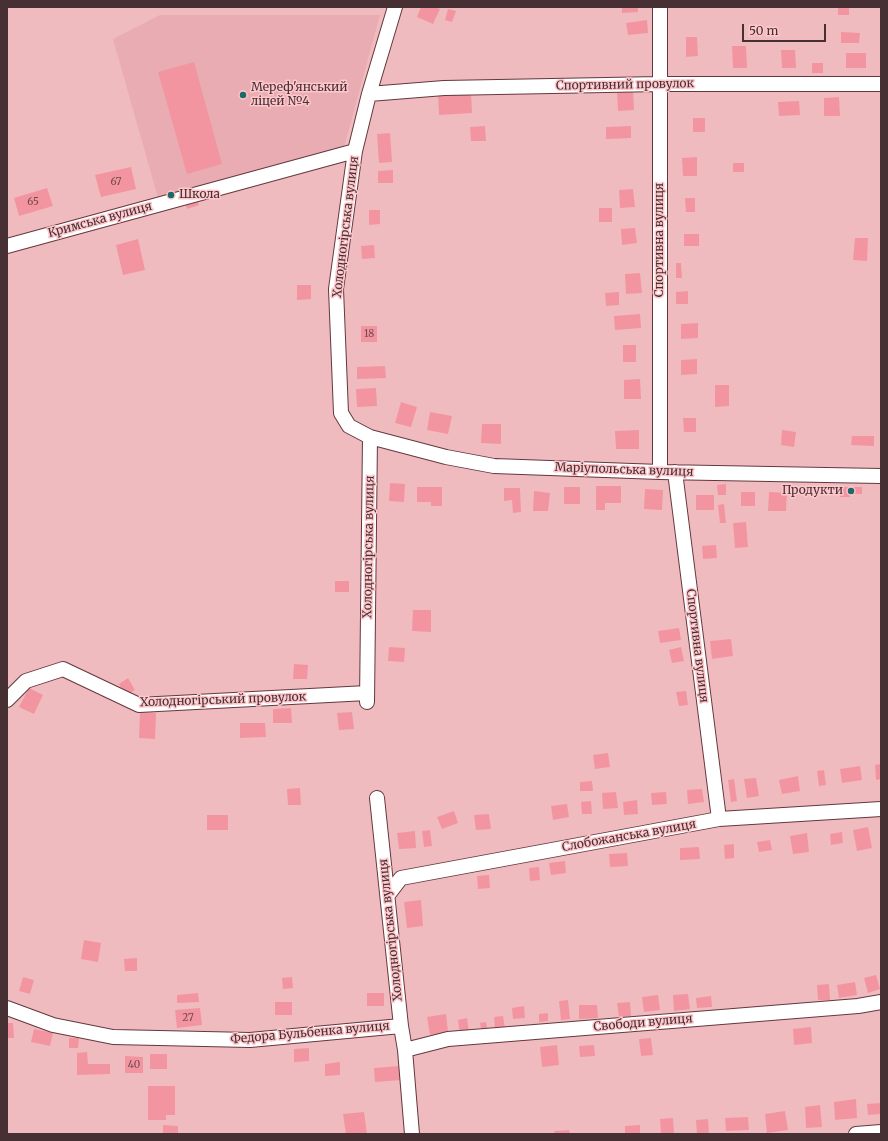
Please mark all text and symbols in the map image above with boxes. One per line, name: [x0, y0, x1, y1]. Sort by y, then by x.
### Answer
scale bar: [744, 16, 828, 42]
text: 50 m: [749, 23, 778, 38]
street label: Спортивний провулок: [556, 77, 694, 93]
place label: Мереф'янський ліцей №4: [251, 81, 348, 109]
marker: Мереф'янський ліцей №4: [238, 90, 248, 100]
street label: Холодногірська вулиця: [330, 155, 362, 299]
house number: 67: [111, 176, 121, 188]
street label: Спортивна вулиця: [653, 183, 667, 297]
place label: Школа: [179, 188, 220, 202]
marker: Школа: [166, 190, 176, 200]
house number: 65: [27, 196, 39, 208]
street label: Кримська вулиця: [46, 199, 154, 241]
house number: 18: [364, 328, 374, 340]
street label: Маріупольська вулиця: [554, 460, 694, 480]
street label: Холодногірська вулиця: [361, 476, 377, 618]
place label: Продукти: [782, 484, 843, 498]
marker: Продукти: [846, 486, 856, 496]
street label: Спортивна вулиця: [683, 588, 711, 704]
street label: Холодногірський провулок: [140, 690, 306, 710]
street label: Слобожанська вулиця: [561, 817, 697, 855]
street label: Холодногірська вулиця: [376, 858, 406, 1002]
street label: Свободи вулиця: [593, 1011, 693, 1035]
house number: 27: [182, 1012, 194, 1024]
street label: Федора Бульбенка вулиця: [230, 1019, 390, 1047]
house number: 40: [128, 1059, 140, 1071]

